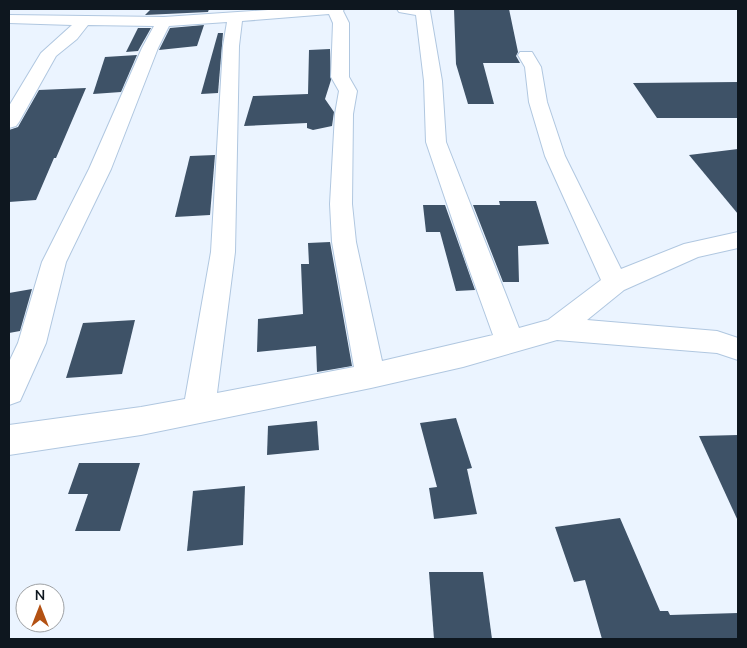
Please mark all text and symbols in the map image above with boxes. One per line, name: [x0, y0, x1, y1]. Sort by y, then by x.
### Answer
north arrow: [15, 583, 65, 633]
text: N: [35, 586, 45, 605]

